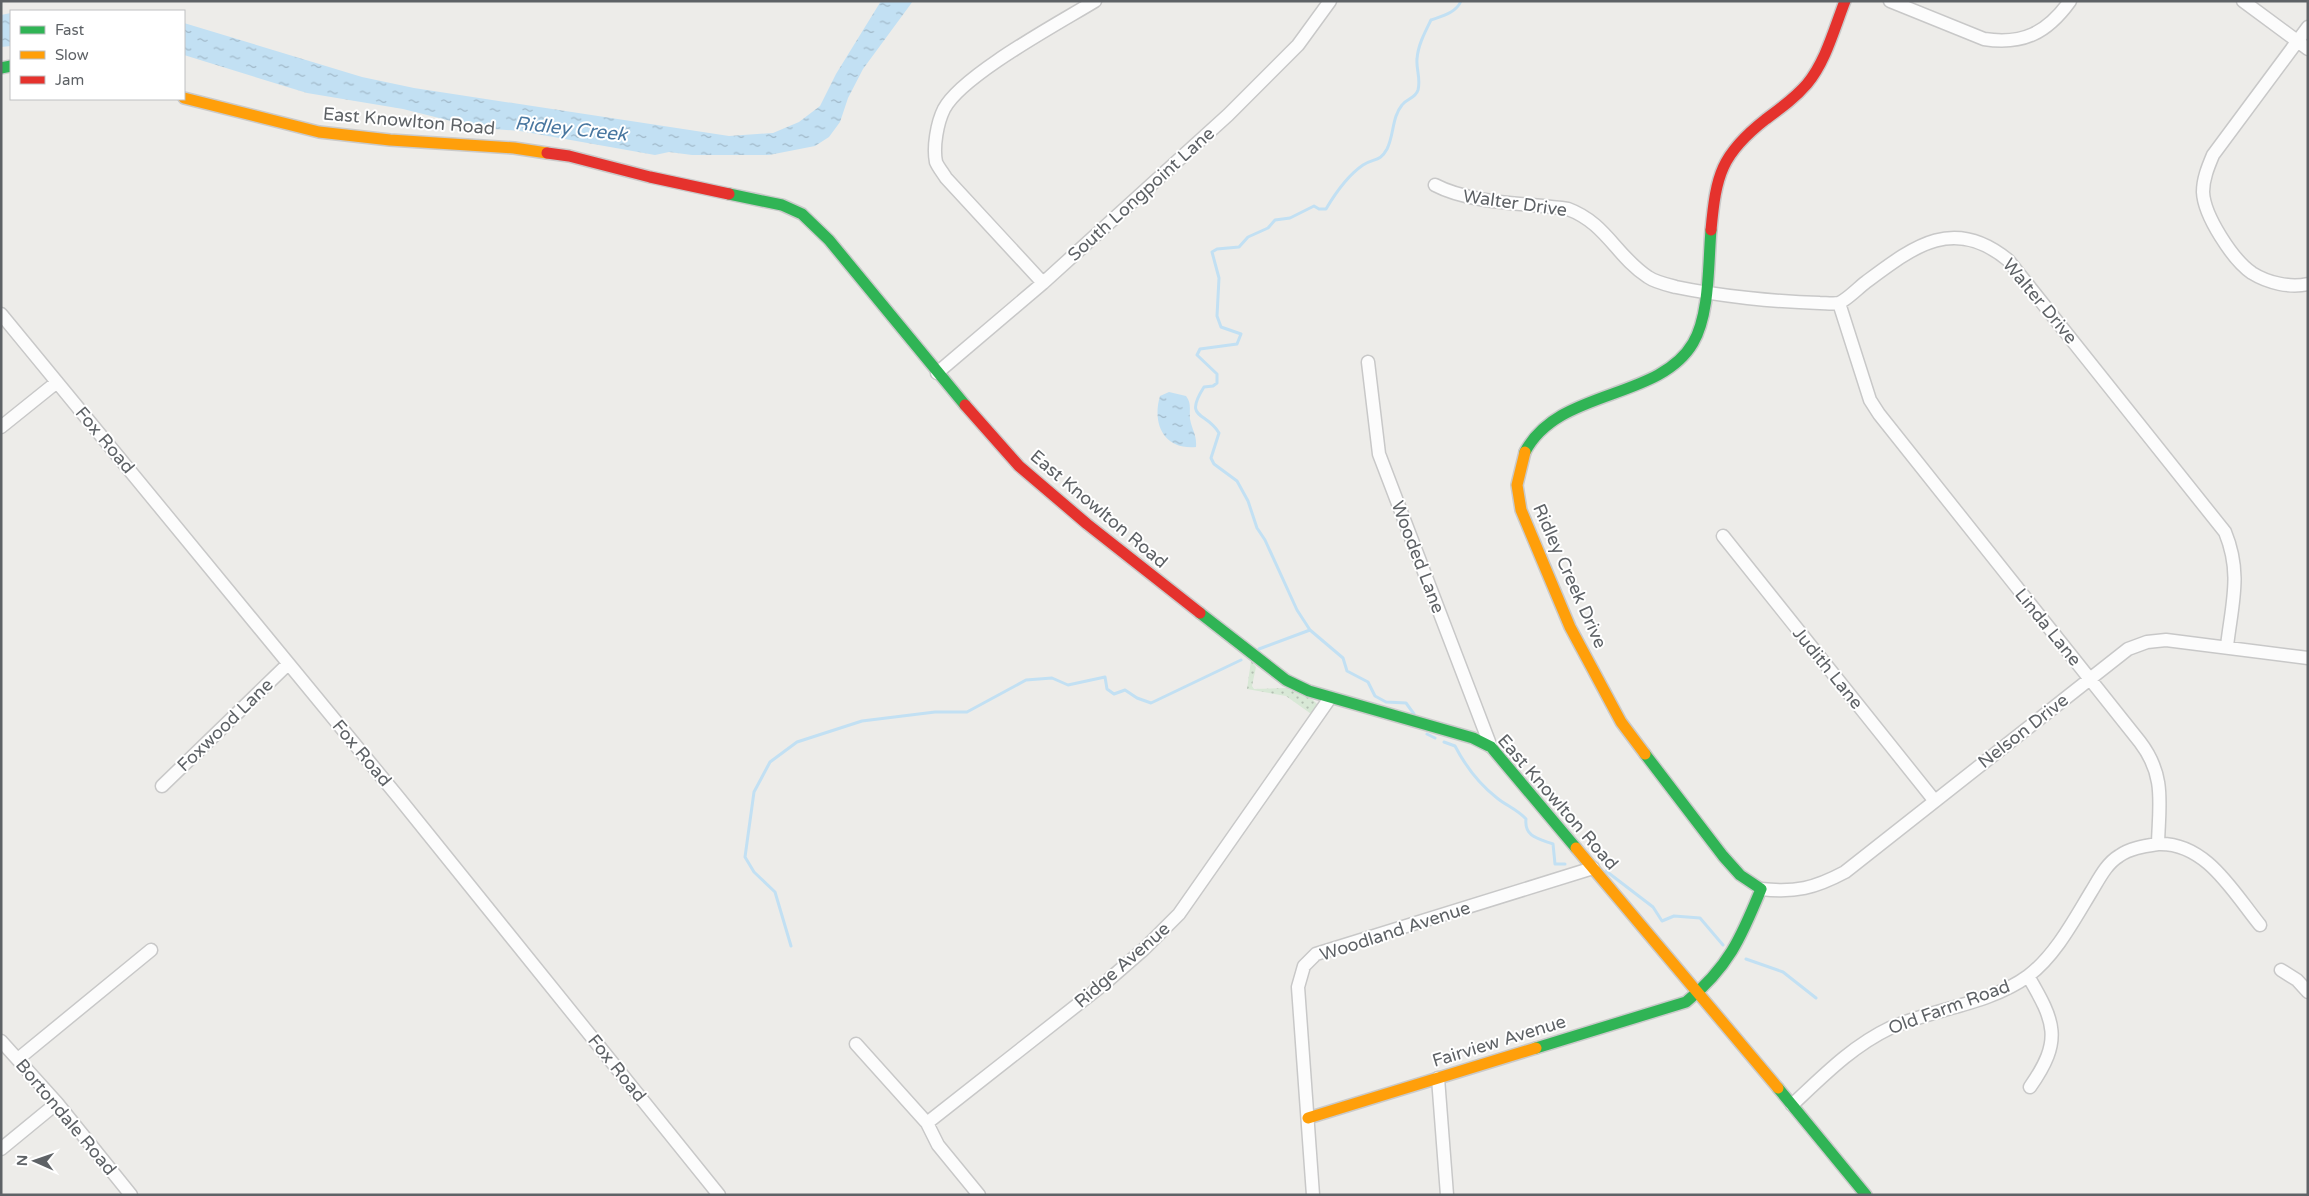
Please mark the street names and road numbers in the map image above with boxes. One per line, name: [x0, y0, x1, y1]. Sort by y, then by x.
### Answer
street label: East Knowlton Road: [322, 103, 496, 139]
street label: South Longpoint Lane: [1063, 122, 1219, 266]
street label: Walter Drive: [1462, 185, 1568, 221]
street label: Walter Drive: [1998, 254, 2082, 348]
street label: Fox Road: [71, 402, 139, 478]
street label: East Knowlton Road: [1026, 445, 1172, 573]
street label: Wooded Lane: [1386, 498, 1450, 616]
street label: Ridley Creek Drive: [1528, 500, 1612, 652]
street label: Linda Lane: [2010, 584, 2086, 670]
street label: Judith Lane: [1788, 622, 1868, 714]
street label: Foxwood Lane: [173, 674, 277, 776]
street label: Nelson Drive: [1974, 689, 2072, 773]
street label: Fox Road: [328, 715, 396, 791]
street label: East Knowlton Road: [1493, 730, 1623, 874]
street label: Woodland Avenue: [1317, 896, 1473, 966]
street label: Ridge Avenue: [1070, 918, 1174, 1012]
street label: Old Farm Road: [1885, 975, 2013, 1039]
street label: Fairview Avenue: [1430, 1010, 1568, 1072]
street label: Fox Road: [583, 1030, 651, 1106]
street label: Bortondale Road: [11, 1054, 121, 1180]

